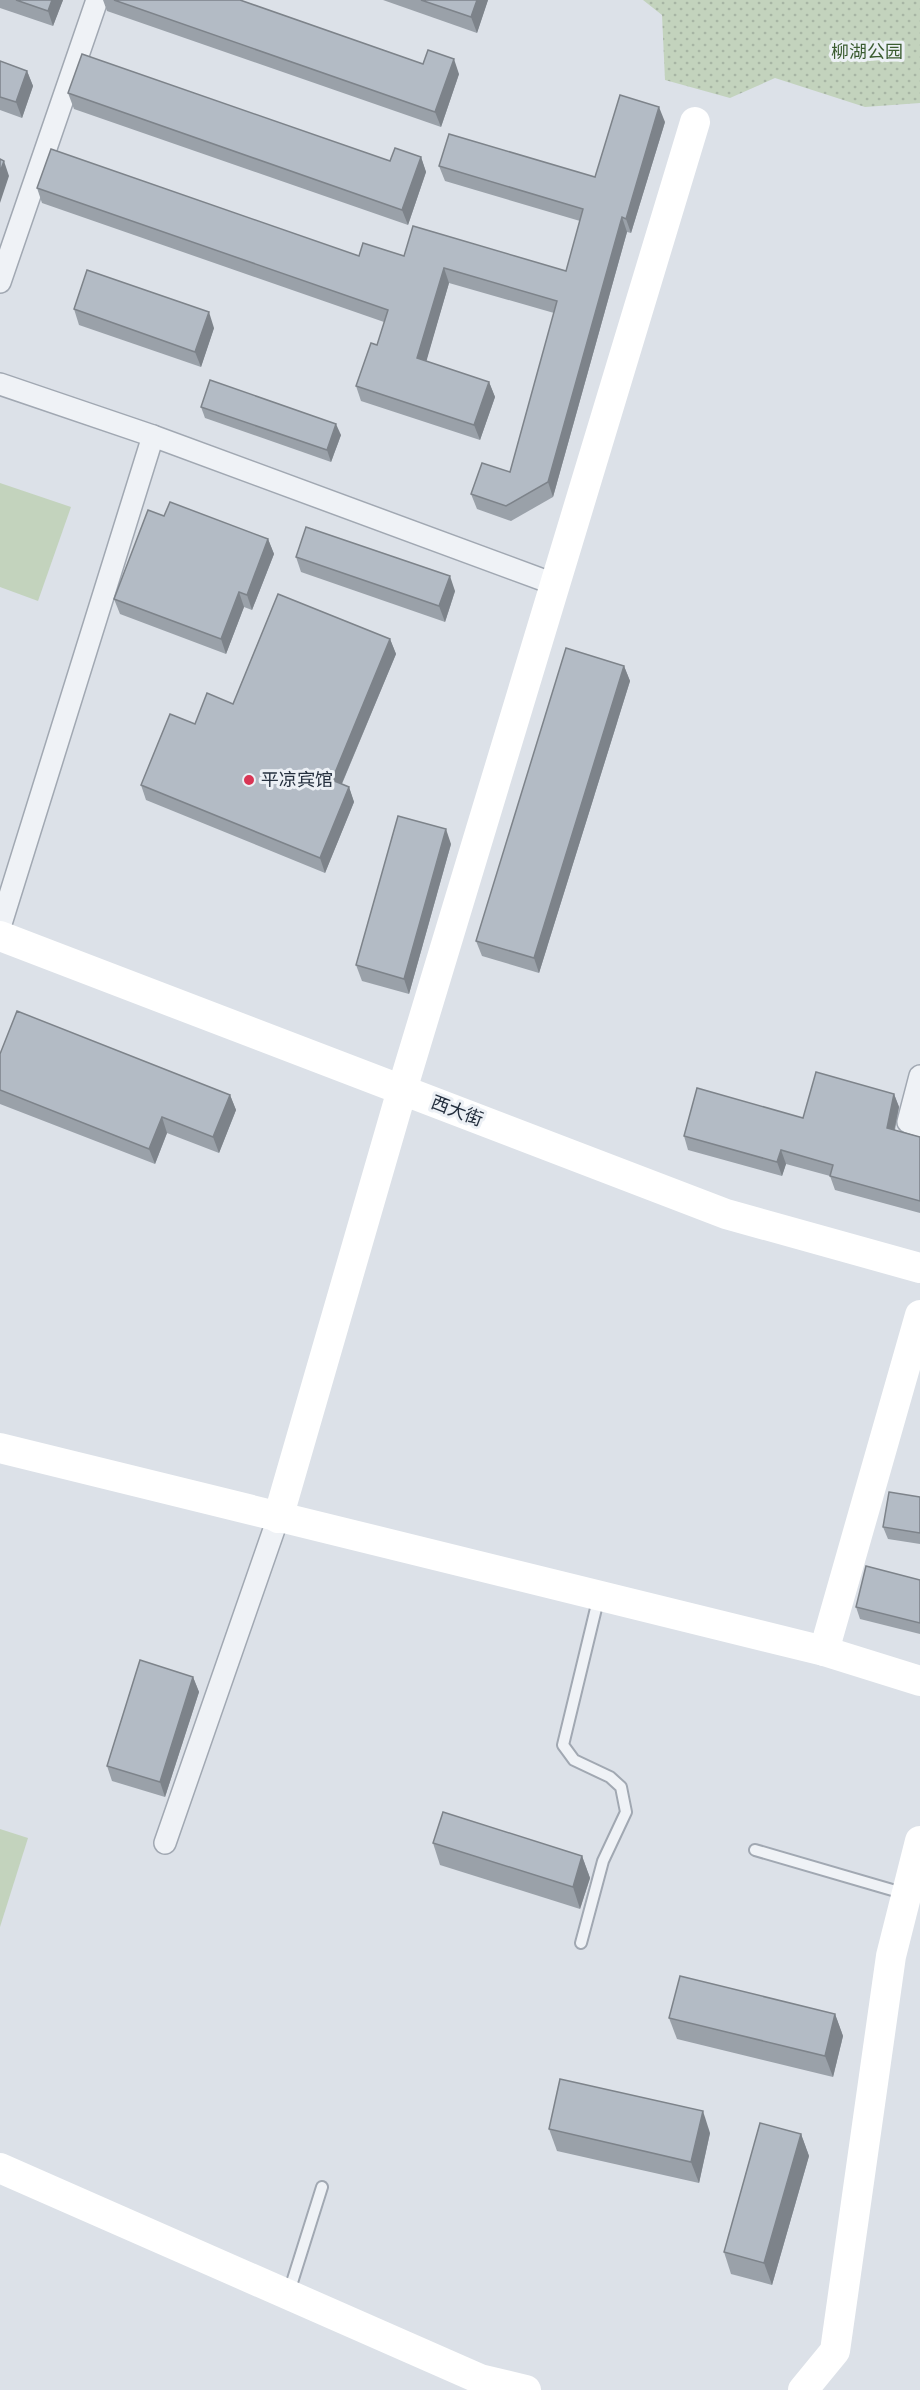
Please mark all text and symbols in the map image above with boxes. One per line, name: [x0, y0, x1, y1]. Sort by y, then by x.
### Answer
park label: 柳湖公园: [831, 40, 903, 64]
place label: 平凉宾馆: [261, 768, 333, 792]
marker: 平凉宾馆: [242, 773, 256, 787]
street label: 西大街: [427, 1090, 487, 1132]

